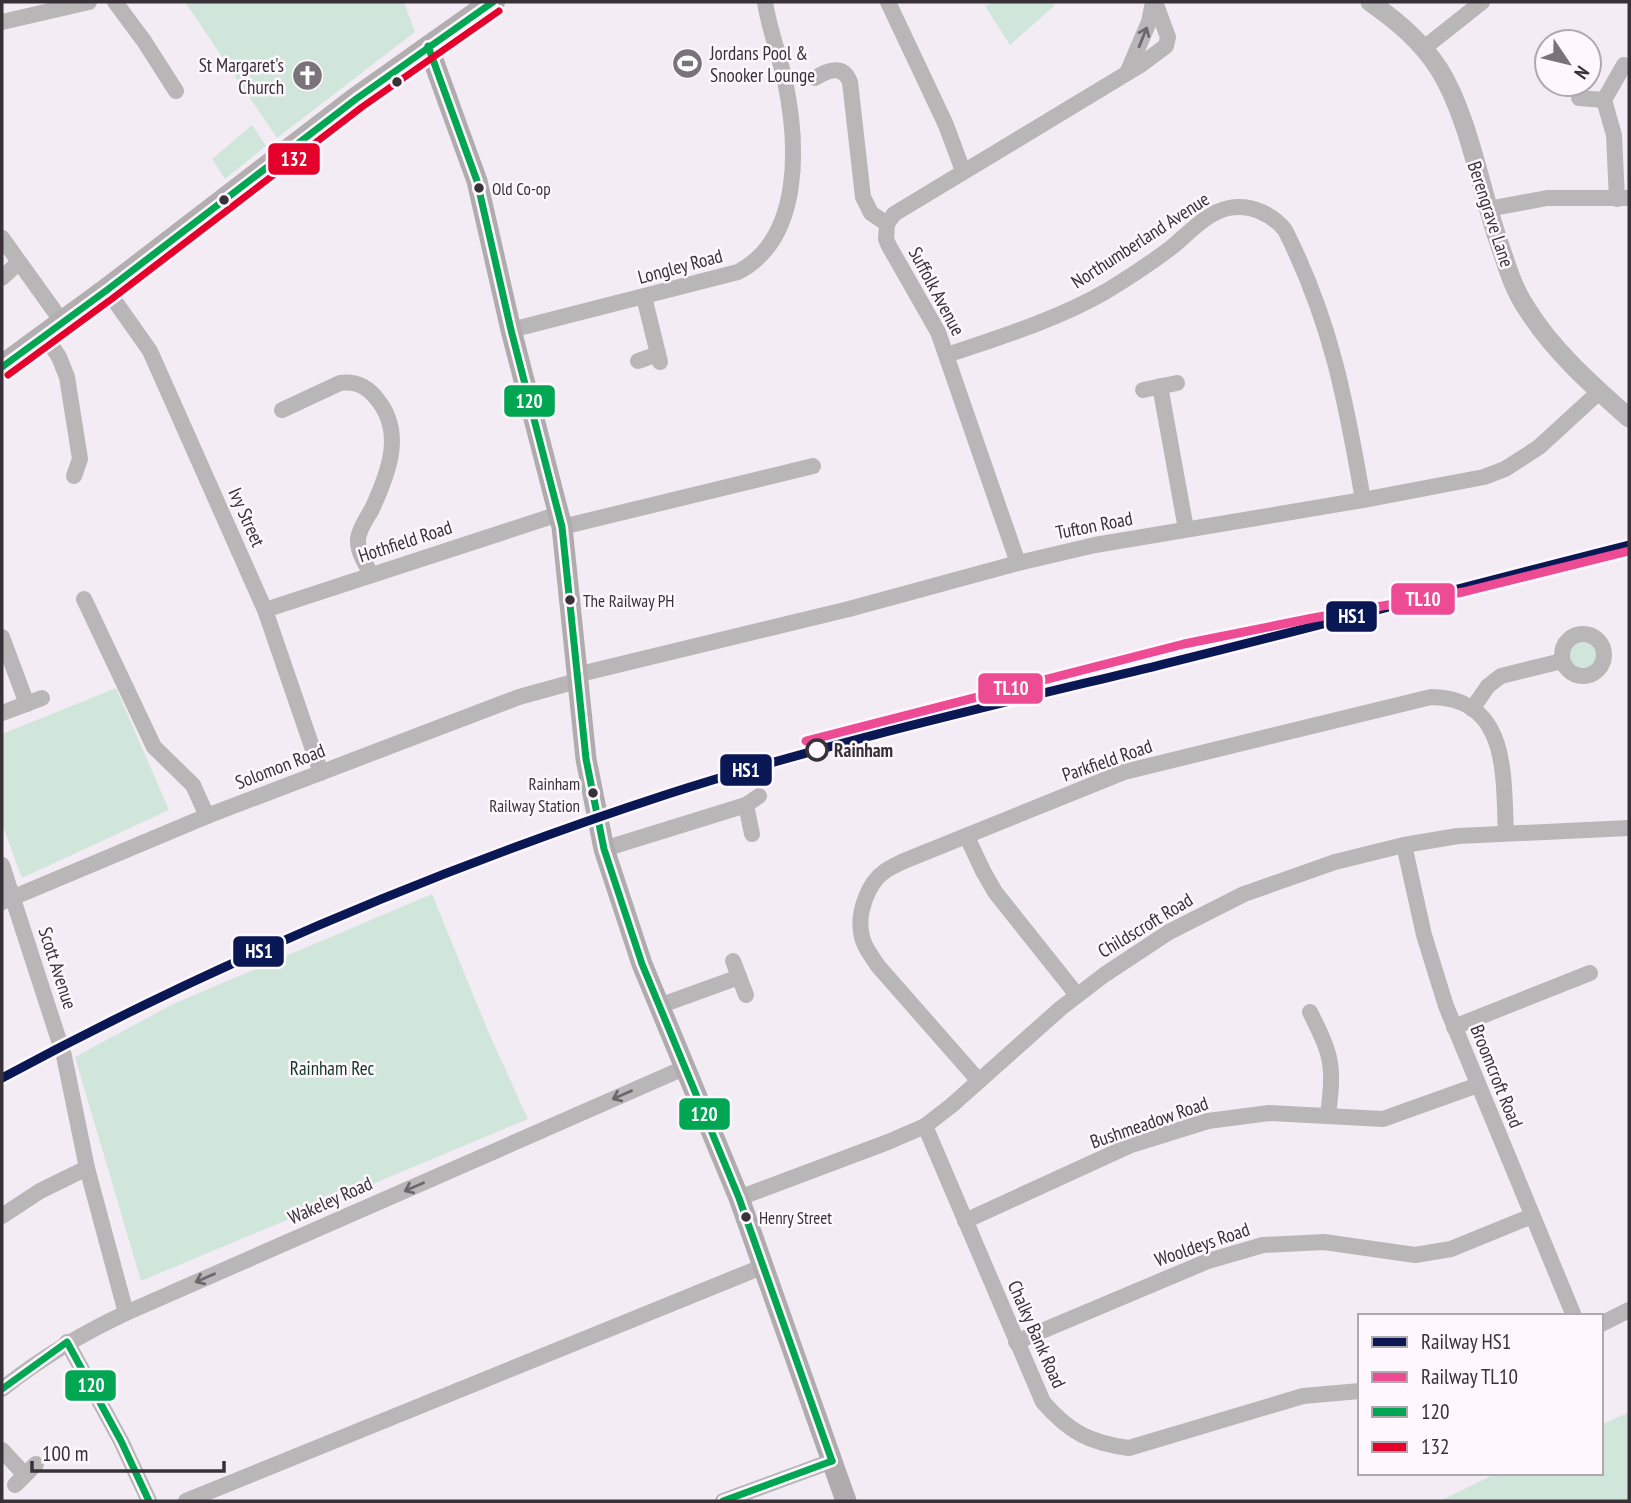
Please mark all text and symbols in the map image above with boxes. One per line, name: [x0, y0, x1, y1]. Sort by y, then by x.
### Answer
one-way arrow: [1137, 27, 1150, 48]
north arrow: [1533, 28, 1603, 98]
place label: Jordans Pool & Snooker Lounge: [709, 41, 815, 87]
sports icon: Jordans Pool & Snooker Lounge: [670, 47, 704, 81]
place label: St Margaret's Church: [199, 53, 284, 99]
church icon: St Margaret's Church: [290, 59, 324, 93]
text: N: [1569, 62, 1595, 84]
unlabelled marker: [390, 75, 404, 89]
line badge: 132: [267, 142, 321, 176]
text: 132: [280, 147, 308, 171]
street label: Berengrave Lane: [1463, 158, 1519, 270]
place label: Old Co-op: [492, 178, 551, 200]
marker: Old Co-op: [472, 181, 486, 195]
street label: Northumberland Avenue: [1066, 186, 1214, 294]
unlabelled marker: [217, 193, 231, 207]
street label: Suffolk Avenue: [904, 242, 970, 340]
street label: Longley Road: [635, 243, 725, 289]
line badge: 120: [503, 384, 556, 418]
text: 120: [515, 389, 543, 413]
street label: Ivy Street: [223, 484, 271, 551]
street label: Tufton Road: [1054, 506, 1134, 544]
street label: Hothfield Road: [355, 515, 455, 567]
line badge: TL10: [1390, 582, 1456, 616]
text: TL10: [1405, 587, 1441, 611]
place label: The Railway PH: [583, 590, 674, 612]
marker: The Railway PH: [563, 593, 577, 607]
line badge: HS1: [1325, 600, 1378, 633]
text: HS1: [1338, 604, 1366, 628]
line badge: TL10: [977, 672, 1044, 705]
text: TL10: [993, 676, 1029, 700]
street label: Parkfield Road: [1059, 733, 1155, 787]
street label: Solomon Road: [232, 738, 328, 794]
place label: Rainham: [834, 738, 893, 762]
marker: Rainham: [806, 739, 828, 761]
line badge: HS1: [719, 753, 773, 787]
text: HS1: [732, 758, 760, 782]
place label: Rainham Railway Station: [489, 773, 580, 817]
marker: Rainham Railway Station: [586, 786, 600, 800]
street label: Childscroft Road: [1093, 887, 1197, 963]
street label: Scott Avenue: [33, 924, 83, 1012]
line badge: HS1: [232, 935, 285, 968]
text: HS1: [245, 939, 273, 963]
street label: Broomcroft Road: [1465, 1021, 1529, 1131]
park label: Rainham Rec: [290, 1056, 374, 1080]
one-way arrow: [612, 1089, 633, 1102]
street label: Bushmeadow Road: [1087, 1091, 1211, 1153]
line badge: 120: [678, 1097, 731, 1131]
text: 120: [690, 1102, 718, 1126]
street label: Wakeley Road: [284, 1171, 376, 1229]
one-way arrow: [403, 1181, 425, 1194]
place label: Henry Street: [759, 1207, 832, 1229]
marker: Henry Street: [739, 1210, 753, 1224]
street label: Wooldeys Road: [1151, 1217, 1253, 1271]
one-way arrow: [195, 1272, 216, 1285]
street label: Chalky Bank Road: [1003, 1276, 1071, 1392]
legend: [1358, 1314, 1603, 1475]
text: Railway HS1: [1421, 1328, 1511, 1355]
text: Railway TL10: [1421, 1363, 1518, 1390]
line badge: 120: [64, 1369, 117, 1402]
text: 120: [77, 1373, 105, 1397]
text: 120: [1421, 1398, 1449, 1425]
scale bar: [32, 1430, 224, 1474]
text: 132: [1421, 1433, 1449, 1460]
text: 100 m: [42, 1440, 88, 1467]

